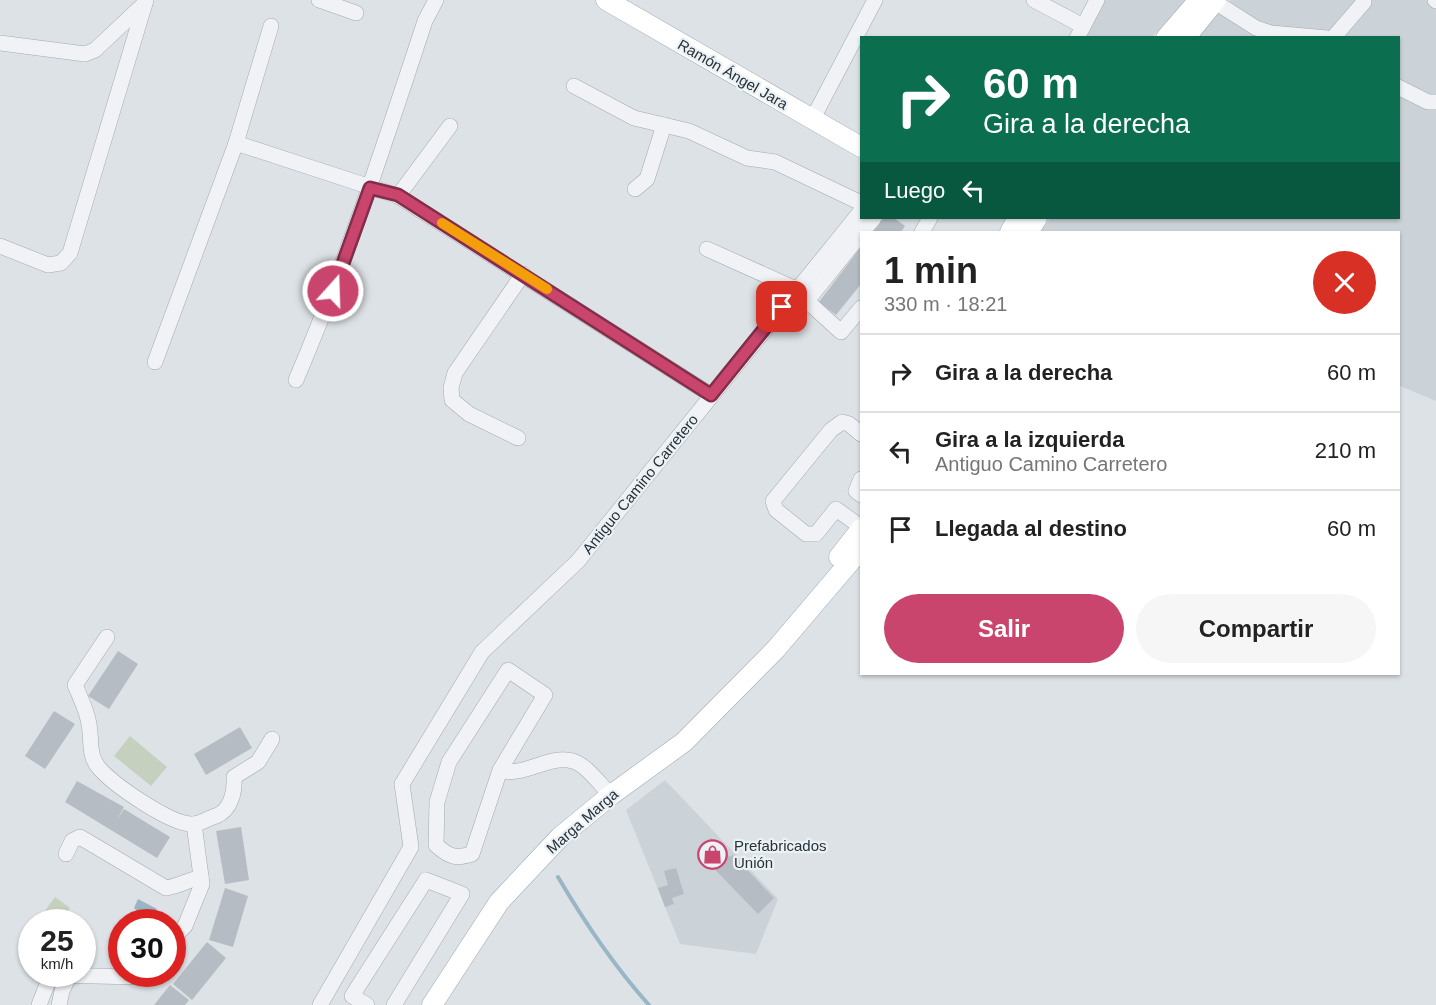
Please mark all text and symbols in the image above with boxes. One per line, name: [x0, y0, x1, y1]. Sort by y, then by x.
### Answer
street label: Ramón Ángel Jara: [675, 36, 792, 113]
icon: right: [884, 60, 962, 138]
text: 60 m: [983, 60, 1079, 107]
text: Gira a la derecha: [983, 109, 1190, 139]
icon: left: [957, 174, 990, 207]
text: Luego: [884, 178, 945, 203]
text: 1 min: [884, 250, 978, 291]
button: close: [1313, 251, 1376, 314]
position arrow: [301, 259, 365, 323]
pin: [756, 281, 807, 332]
icon: arrive: [765, 290, 798, 323]
text: 330 m · 18:21: [884, 293, 1007, 315]
icon: right: [884, 357, 917, 390]
text: Gira a la derecha: [935, 360, 1112, 385]
text: 60 m: [1327, 360, 1376, 385]
street label: Antiguo Camino Carretero: [579, 411, 701, 557]
text: Gira a la izquierda: [935, 427, 1125, 452]
icon: left: [884, 435, 917, 468]
text: 210 m: [1315, 438, 1376, 463]
text: Antiguo Camino Carretero: [935, 453, 1167, 475]
icon: arrive: [884, 513, 917, 546]
text: Llegada al destino: [935, 516, 1127, 541]
text: 60 m: [1327, 516, 1376, 541]
button: Salir: [884, 594, 1124, 663]
button: Compartir: [1136, 594, 1376, 663]
street label: Marga Marga: [543, 785, 622, 857]
place label: Prefabricados Unión: [734, 837, 827, 871]
shop icon: Prefabricados Unión: [697, 838, 729, 870]
speed limit sign: 30: [108, 909, 186, 987]
text: 25: [40, 924, 74, 957]
text: km/h: [41, 955, 73, 972]

